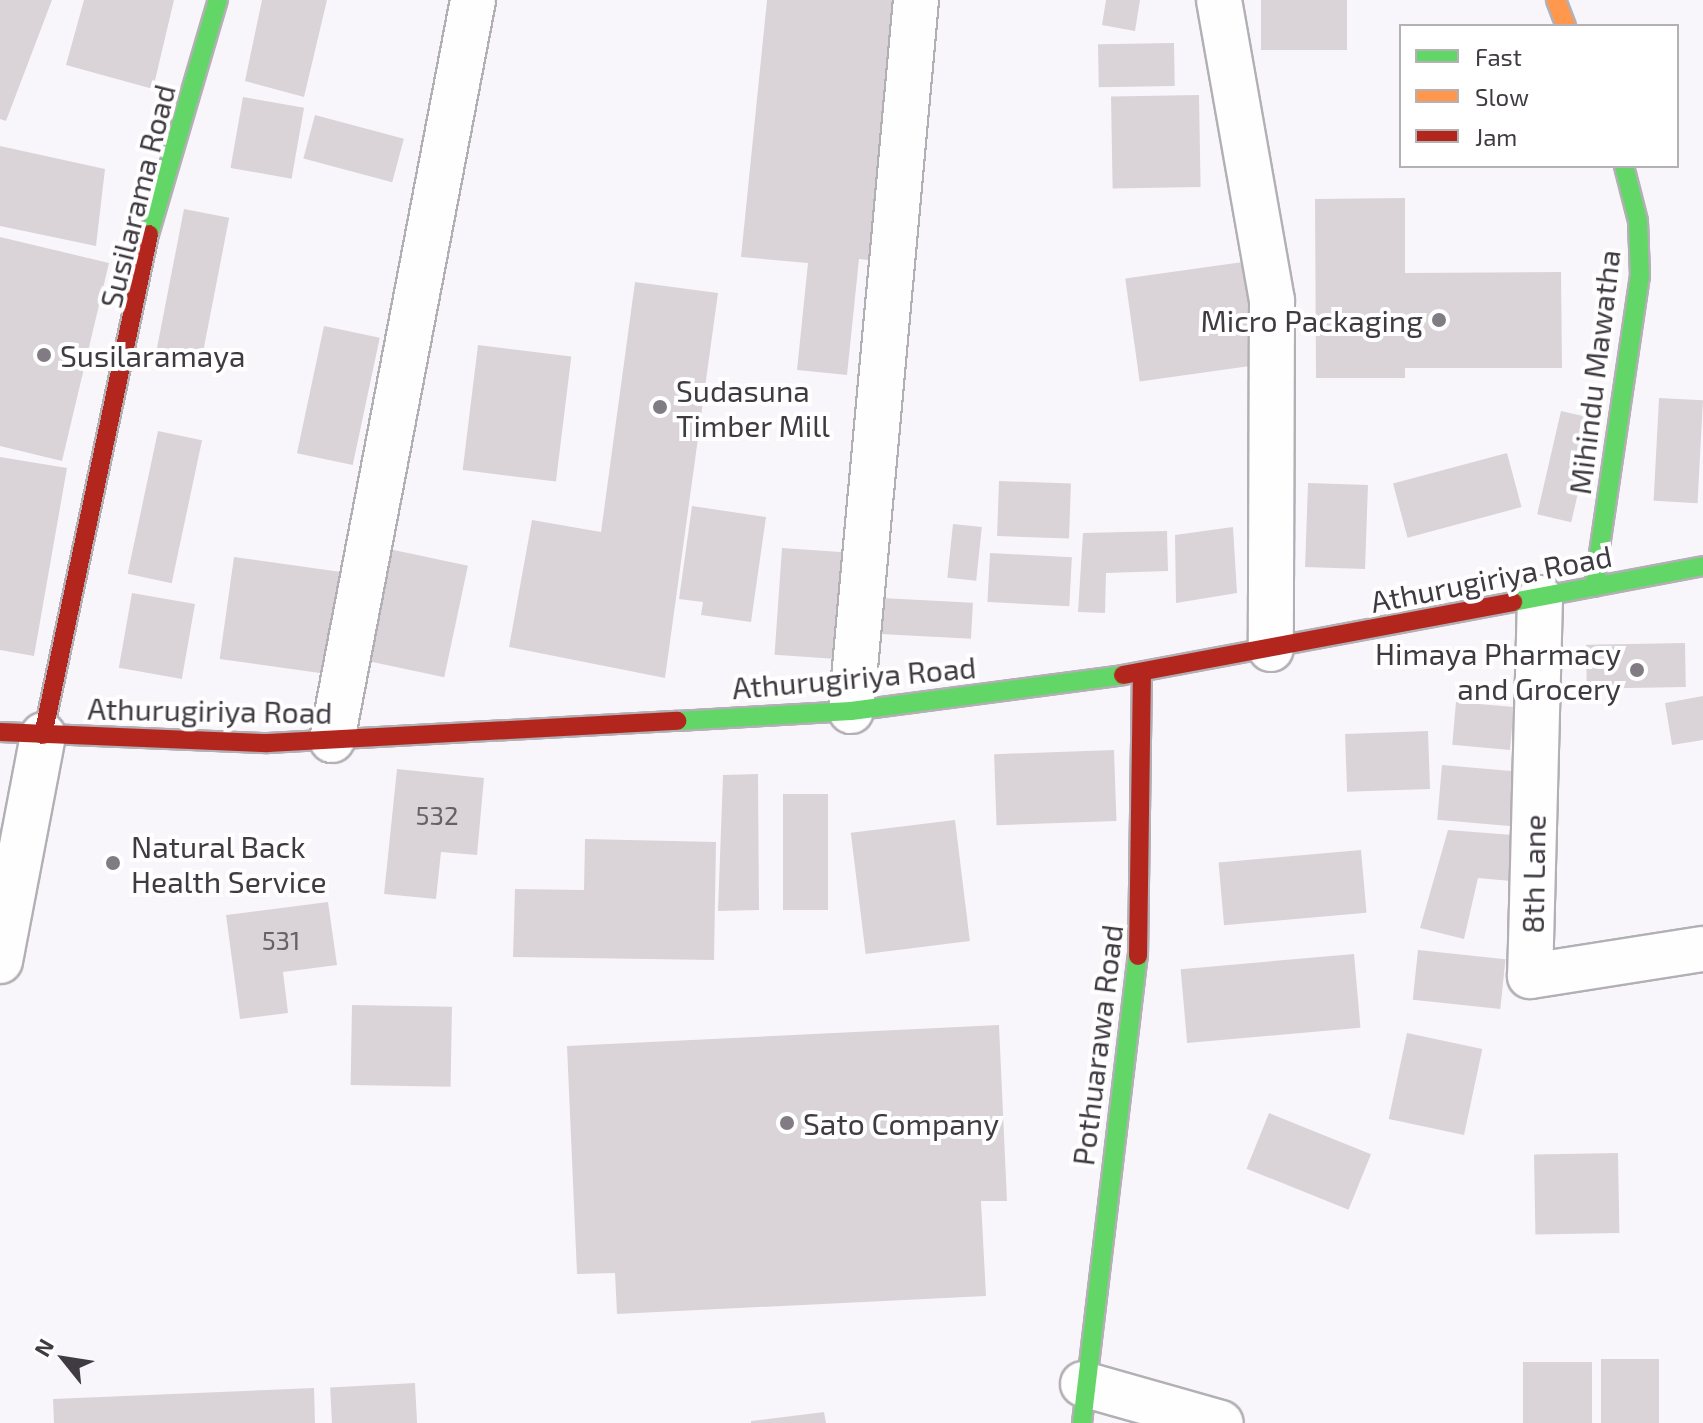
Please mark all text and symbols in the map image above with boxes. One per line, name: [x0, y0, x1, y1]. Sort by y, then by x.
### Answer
legend: [1399, 24, 1679, 168]
text: Fast: [1475, 42, 1522, 71]
street label: Susilarama Road: [92, 81, 182, 311]
text: Slow: [1475, 82, 1529, 111]
text: Jam: [1475, 122, 1517, 151]
street label: Mihindu Mawatha: [1561, 248, 1627, 496]
place label: Micro Packaging: [1200, 302, 1423, 338]
marker: Micro Packaging: [1430, 311, 1448, 329]
place label: Susilaramaya: [60, 337, 245, 373]
marker: Susilaramaya: [35, 346, 53, 364]
place label: Sudasuna Timber Mill: [676, 372, 831, 442]
marker: Sudasuna Timber Mill: [651, 398, 669, 416]
street label: Athurugiriya Road: [1367, 537, 1615, 619]
place label: Himaya Pharmacy and Grocery: [1375, 635, 1621, 706]
street label: Athurugiriya Road: [730, 648, 978, 706]
marker: Himaya Pharmacy and Grocery: [1628, 661, 1646, 679]
street label: Athurugiriya Road: [87, 690, 333, 730]
house number: 532: [415, 799, 459, 831]
street label: 8th Lane: [1514, 814, 1552, 934]
place label: Natural Back Health Service: [131, 828, 327, 898]
marker: Natural Back Health Service: [102, 852, 124, 874]
street label: Pothuarawa Road: [1064, 923, 1130, 1167]
house number: 531: [262, 924, 300, 956]
place label: Sato Company: [803, 1105, 999, 1141]
marker: Sato Company: [778, 1114, 796, 1132]
north arrow: [24, 1319, 104, 1399]
text: N: [28, 1334, 58, 1360]

